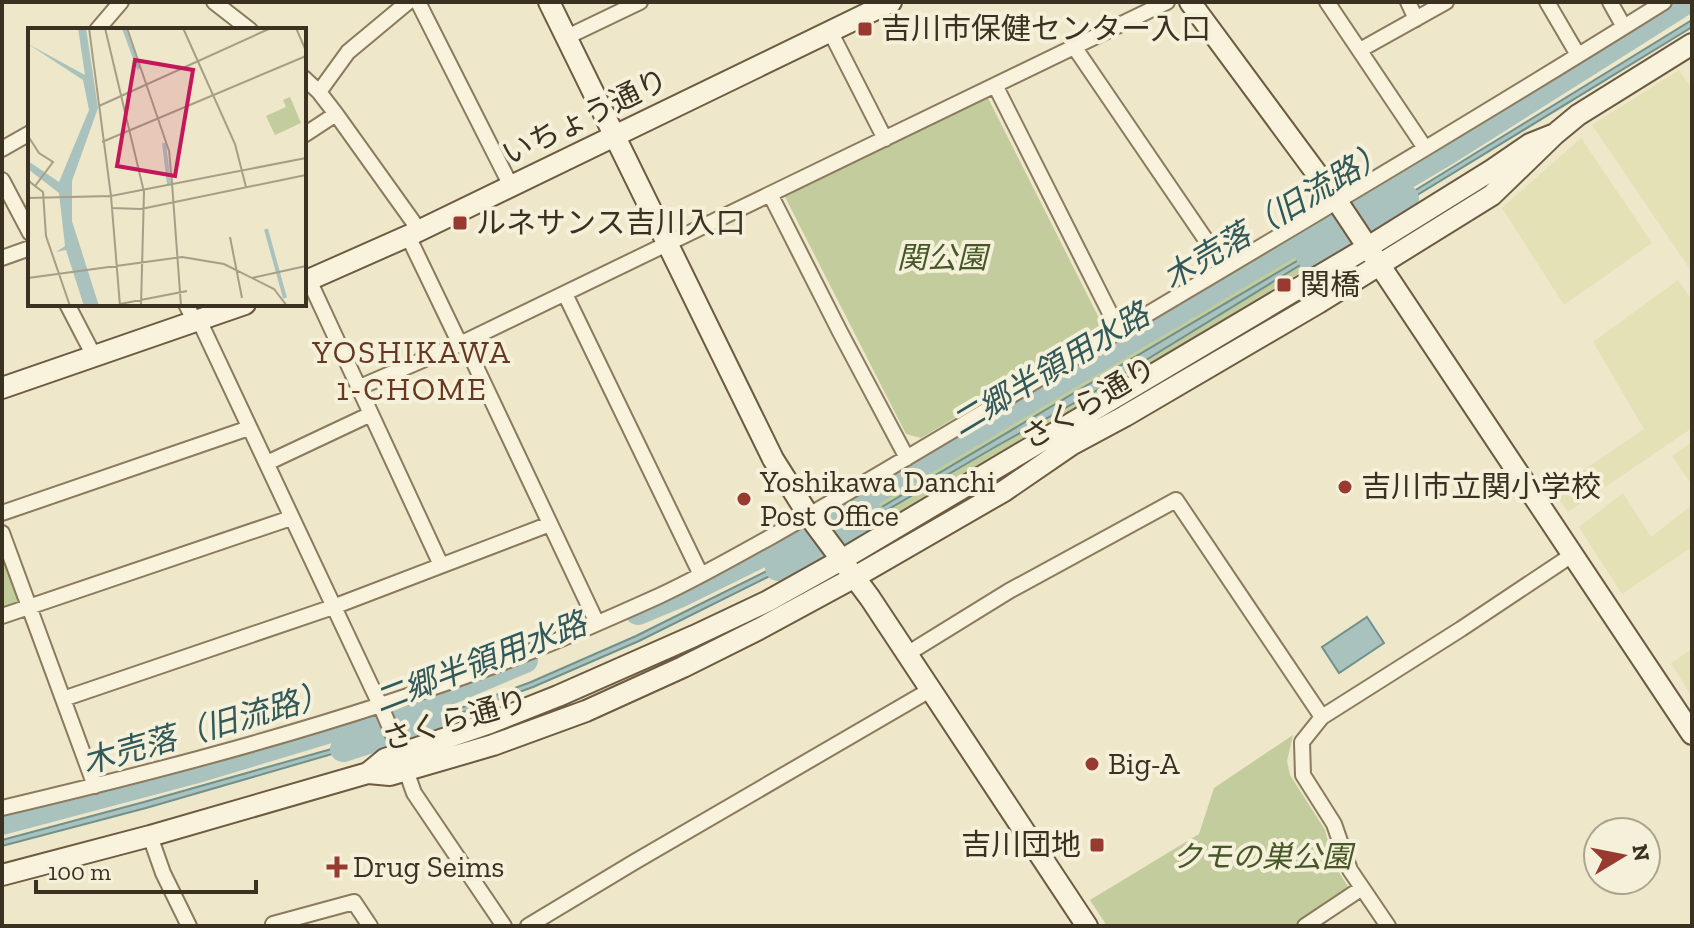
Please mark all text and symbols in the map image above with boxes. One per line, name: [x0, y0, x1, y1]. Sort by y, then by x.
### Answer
place label: 吉川市保健センター入口: [881, 11, 1211, 47]
marker: 吉川市保健センター入口: [856, 20, 874, 38]
inset map: [28, 28, 306, 306]
street label: いちょう通り: [496, 61, 674, 173]
water label: 木売落（旧流路）: [1155, 133, 1395, 297]
place label: ルネサンス吉川入口: [476, 205, 745, 241]
marker: ルネサンス吉川入口: [451, 214, 469, 232]
park label: 関公園: [897, 240, 991, 276]
place label: 関橋: [1300, 267, 1360, 303]
marker: 関橋: [1275, 276, 1293, 294]
water label: 二郷半領用水路: [944, 293, 1158, 443]
district label: YOSHIKAWA 1-CHOME: [311, 333, 512, 408]
street label: さくら通り: [1015, 349, 1163, 457]
place label: Yoshikawa Danchi Post Office: [759, 464, 995, 534]
place label: 吉川市立関小学校: [1361, 469, 1601, 505]
marker: 吉川市立関小学校: [1336, 478, 1354, 496]
marker: Yoshikawa Danchi Post Office: [735, 490, 753, 508]
water label: 二郷半領用水路: [369, 603, 594, 720]
water label: 木売落（旧流路）: [78, 674, 334, 782]
street label: さくら通り: [378, 682, 532, 758]
place label: Big-A: [1108, 746, 1180, 782]
marker: Big-A: [1083, 755, 1101, 773]
north arrow: [1582, 816, 1662, 896]
place label: 吉川団地: [961, 827, 1081, 863]
marker: 吉川団地: [1088, 836, 1106, 854]
park label: クモの巣公園: [1172, 839, 1356, 875]
text: N: [1626, 842, 1656, 863]
scale bar: [36, 844, 256, 894]
place label: Drug Seims: [353, 849, 504, 885]
text: 100 m: [48, 857, 111, 886]
marker: Drug Seims: [328, 858, 346, 876]

